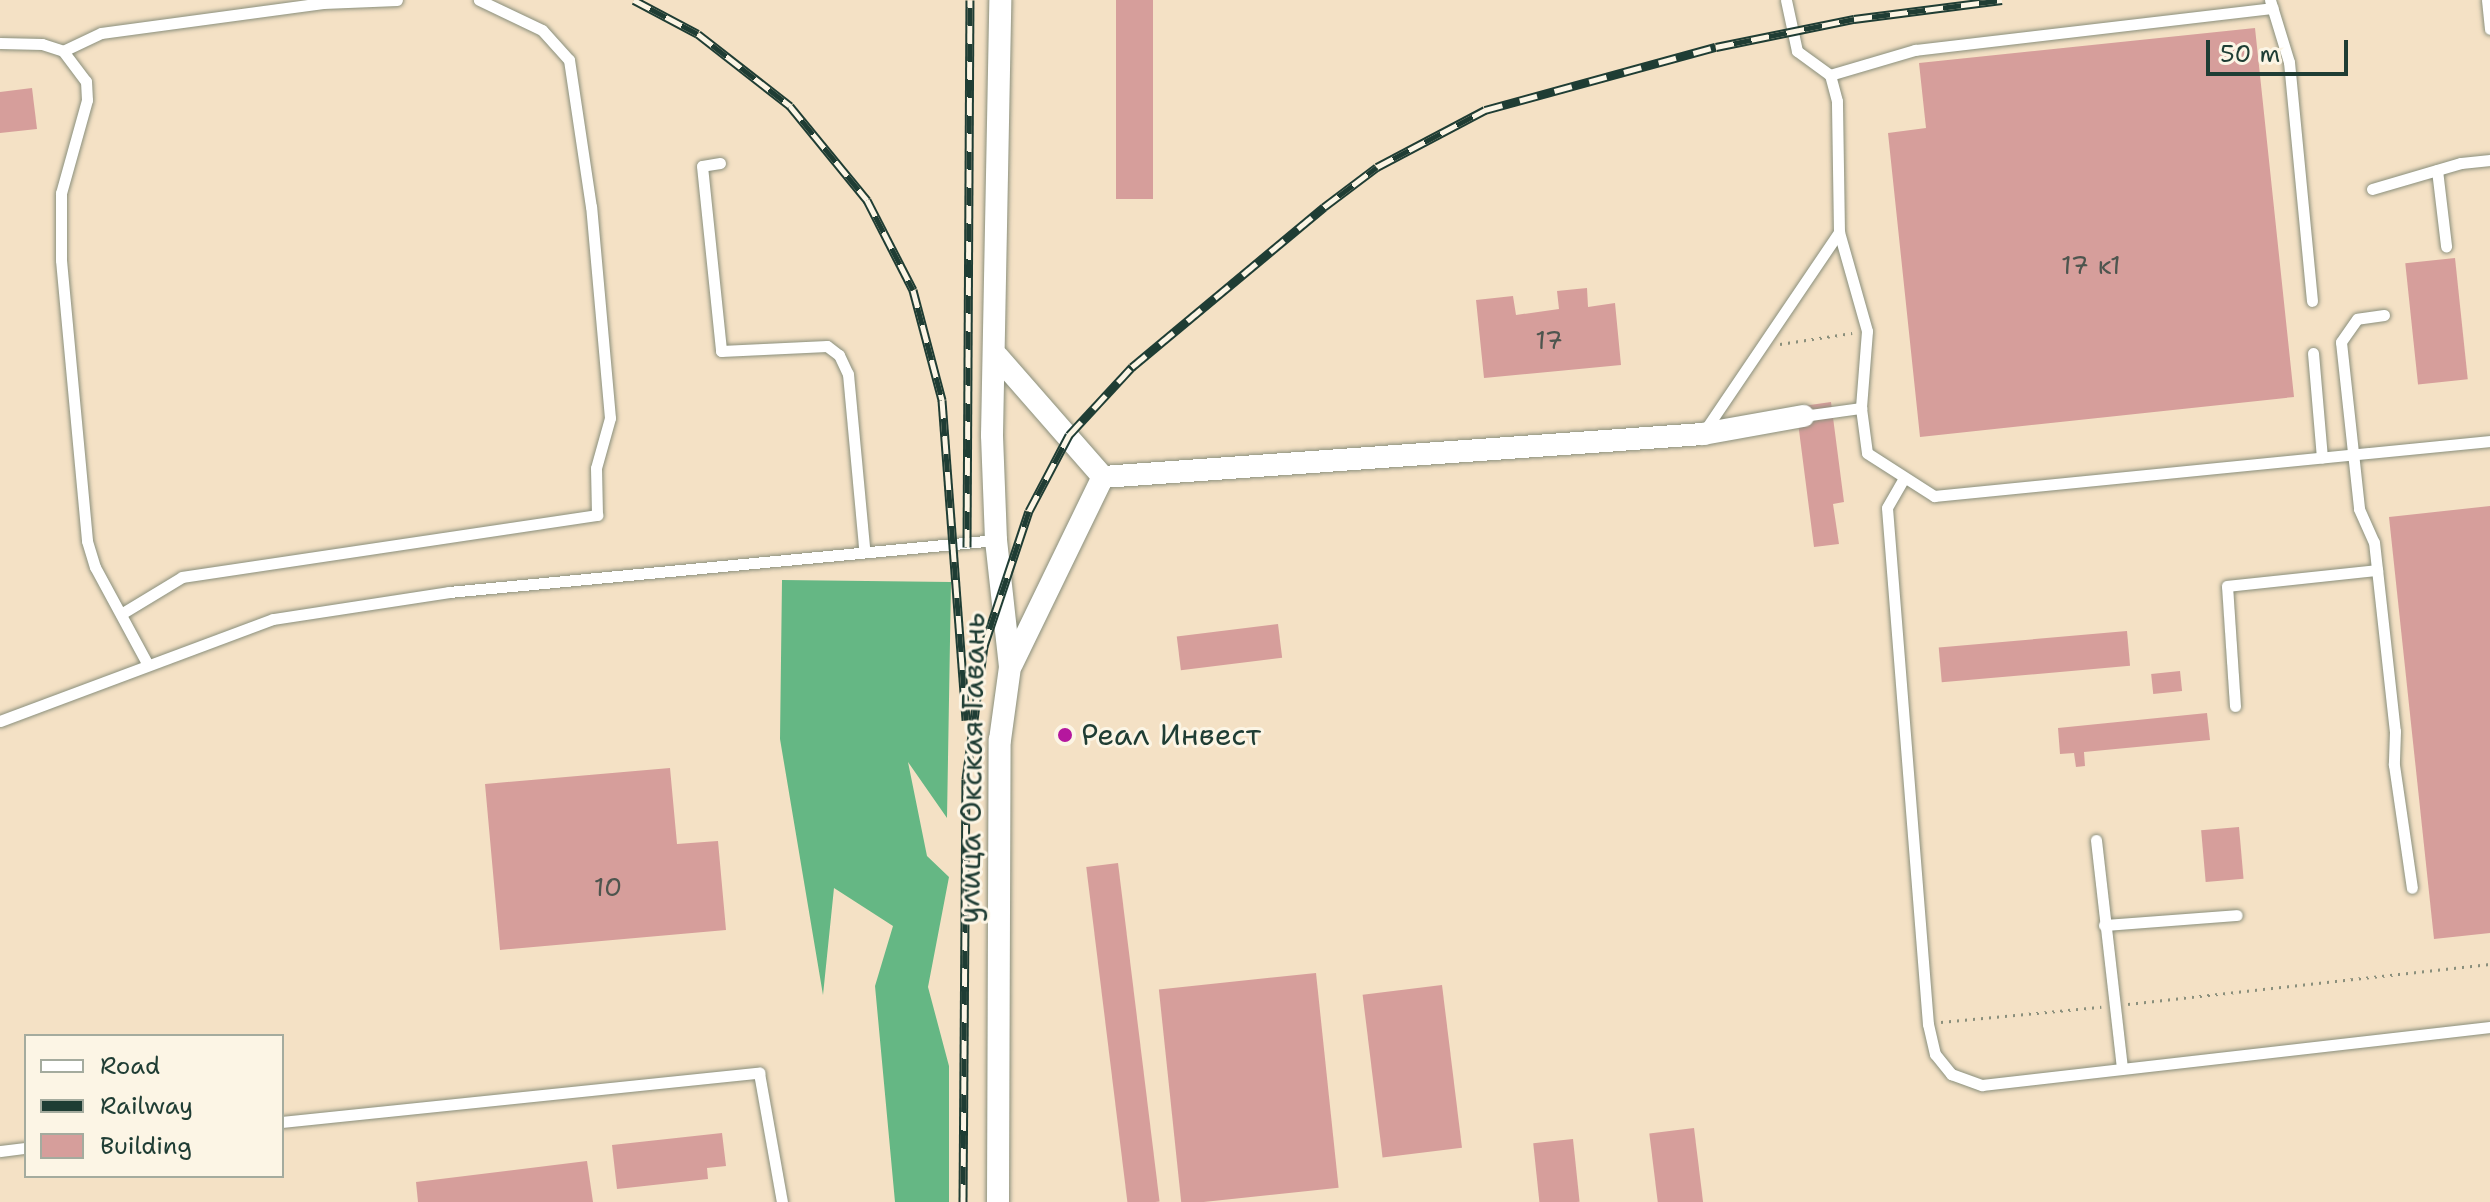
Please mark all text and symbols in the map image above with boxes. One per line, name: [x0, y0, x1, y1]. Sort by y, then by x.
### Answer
scale bar: [2210, 24, 2352, 74]
text: 50 m: [2220, 38, 2280, 70]
house number: 17 к1: [2061, 249, 2121, 281]
house number: 17: [1535, 324, 1563, 356]
street label: улица Окская Гавань: [951, 612, 993, 924]
place label: Реал Инвест: [1081, 717, 1261, 753]
marker: Реал Инвест: [1056, 726, 1074, 744]
house number: 10: [594, 871, 622, 903]
legend: [24, 1034, 284, 1178]
text: Road: [100, 1050, 160, 1082]
text: Railway: [100, 1090, 193, 1122]
text: Building: [100, 1130, 192, 1162]

